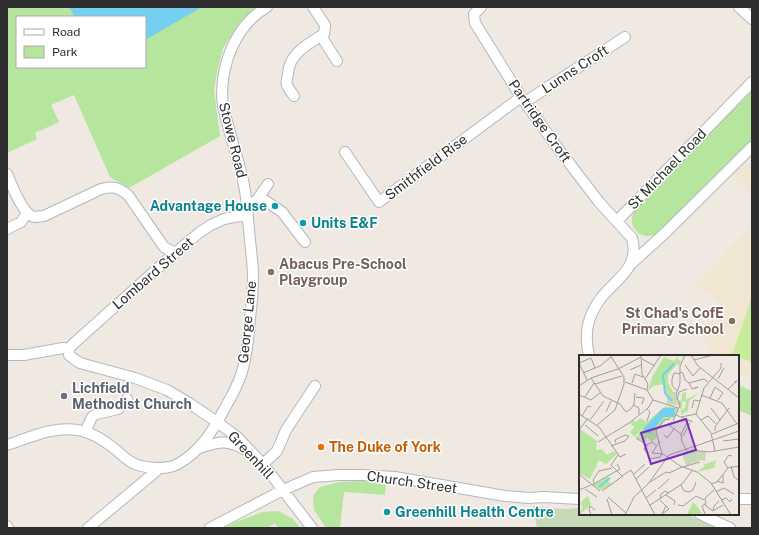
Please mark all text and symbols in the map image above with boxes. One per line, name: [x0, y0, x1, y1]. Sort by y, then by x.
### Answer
legend: [16, 16, 146, 68]
text: Road: [52, 25, 80, 39]
street label: Lunns Croft: [539, 42, 611, 96]
text: Park: [52, 45, 78, 59]
street label: Partridge Croft: [506, 77, 574, 165]
street label: Stowe Road: [216, 101, 250, 179]
street label: St Michael Road: [624, 125, 710, 213]
street label: Smithfield Rise: [382, 131, 470, 203]
place label: Advantage House: [150, 198, 267, 214]
marker: Advantage House: [270, 201, 280, 211]
place label: Units E&F: [311, 215, 378, 231]
marker: Units E&F: [298, 218, 308, 228]
street label: Lombard Street: [109, 234, 197, 312]
place label: Abacus Pre-School Playgroup: [279, 256, 407, 288]
marker: Abacus Pre-School Playgroup: [266, 267, 276, 277]
street label: George Lane: [235, 280, 259, 364]
place label: St Chad's CofE Primary School: [622, 305, 724, 337]
marker: St Chad's CofE Primary School: [727, 316, 737, 326]
inset map: [579, 355, 739, 515]
place label: Lichfield Methodist Church: [72, 380, 192, 412]
marker: Lichfield Methodist Church: [59, 391, 69, 401]
street label: Greenhill: [225, 428, 277, 482]
place label: The Duke of York: [329, 439, 441, 455]
marker: The Duke of York: [316, 442, 326, 452]
street label: Church Street: [366, 468, 458, 496]
place label: Greenhill Health Centre: [395, 504, 554, 520]
marker: Greenhill Health Centre: [382, 507, 392, 517]

